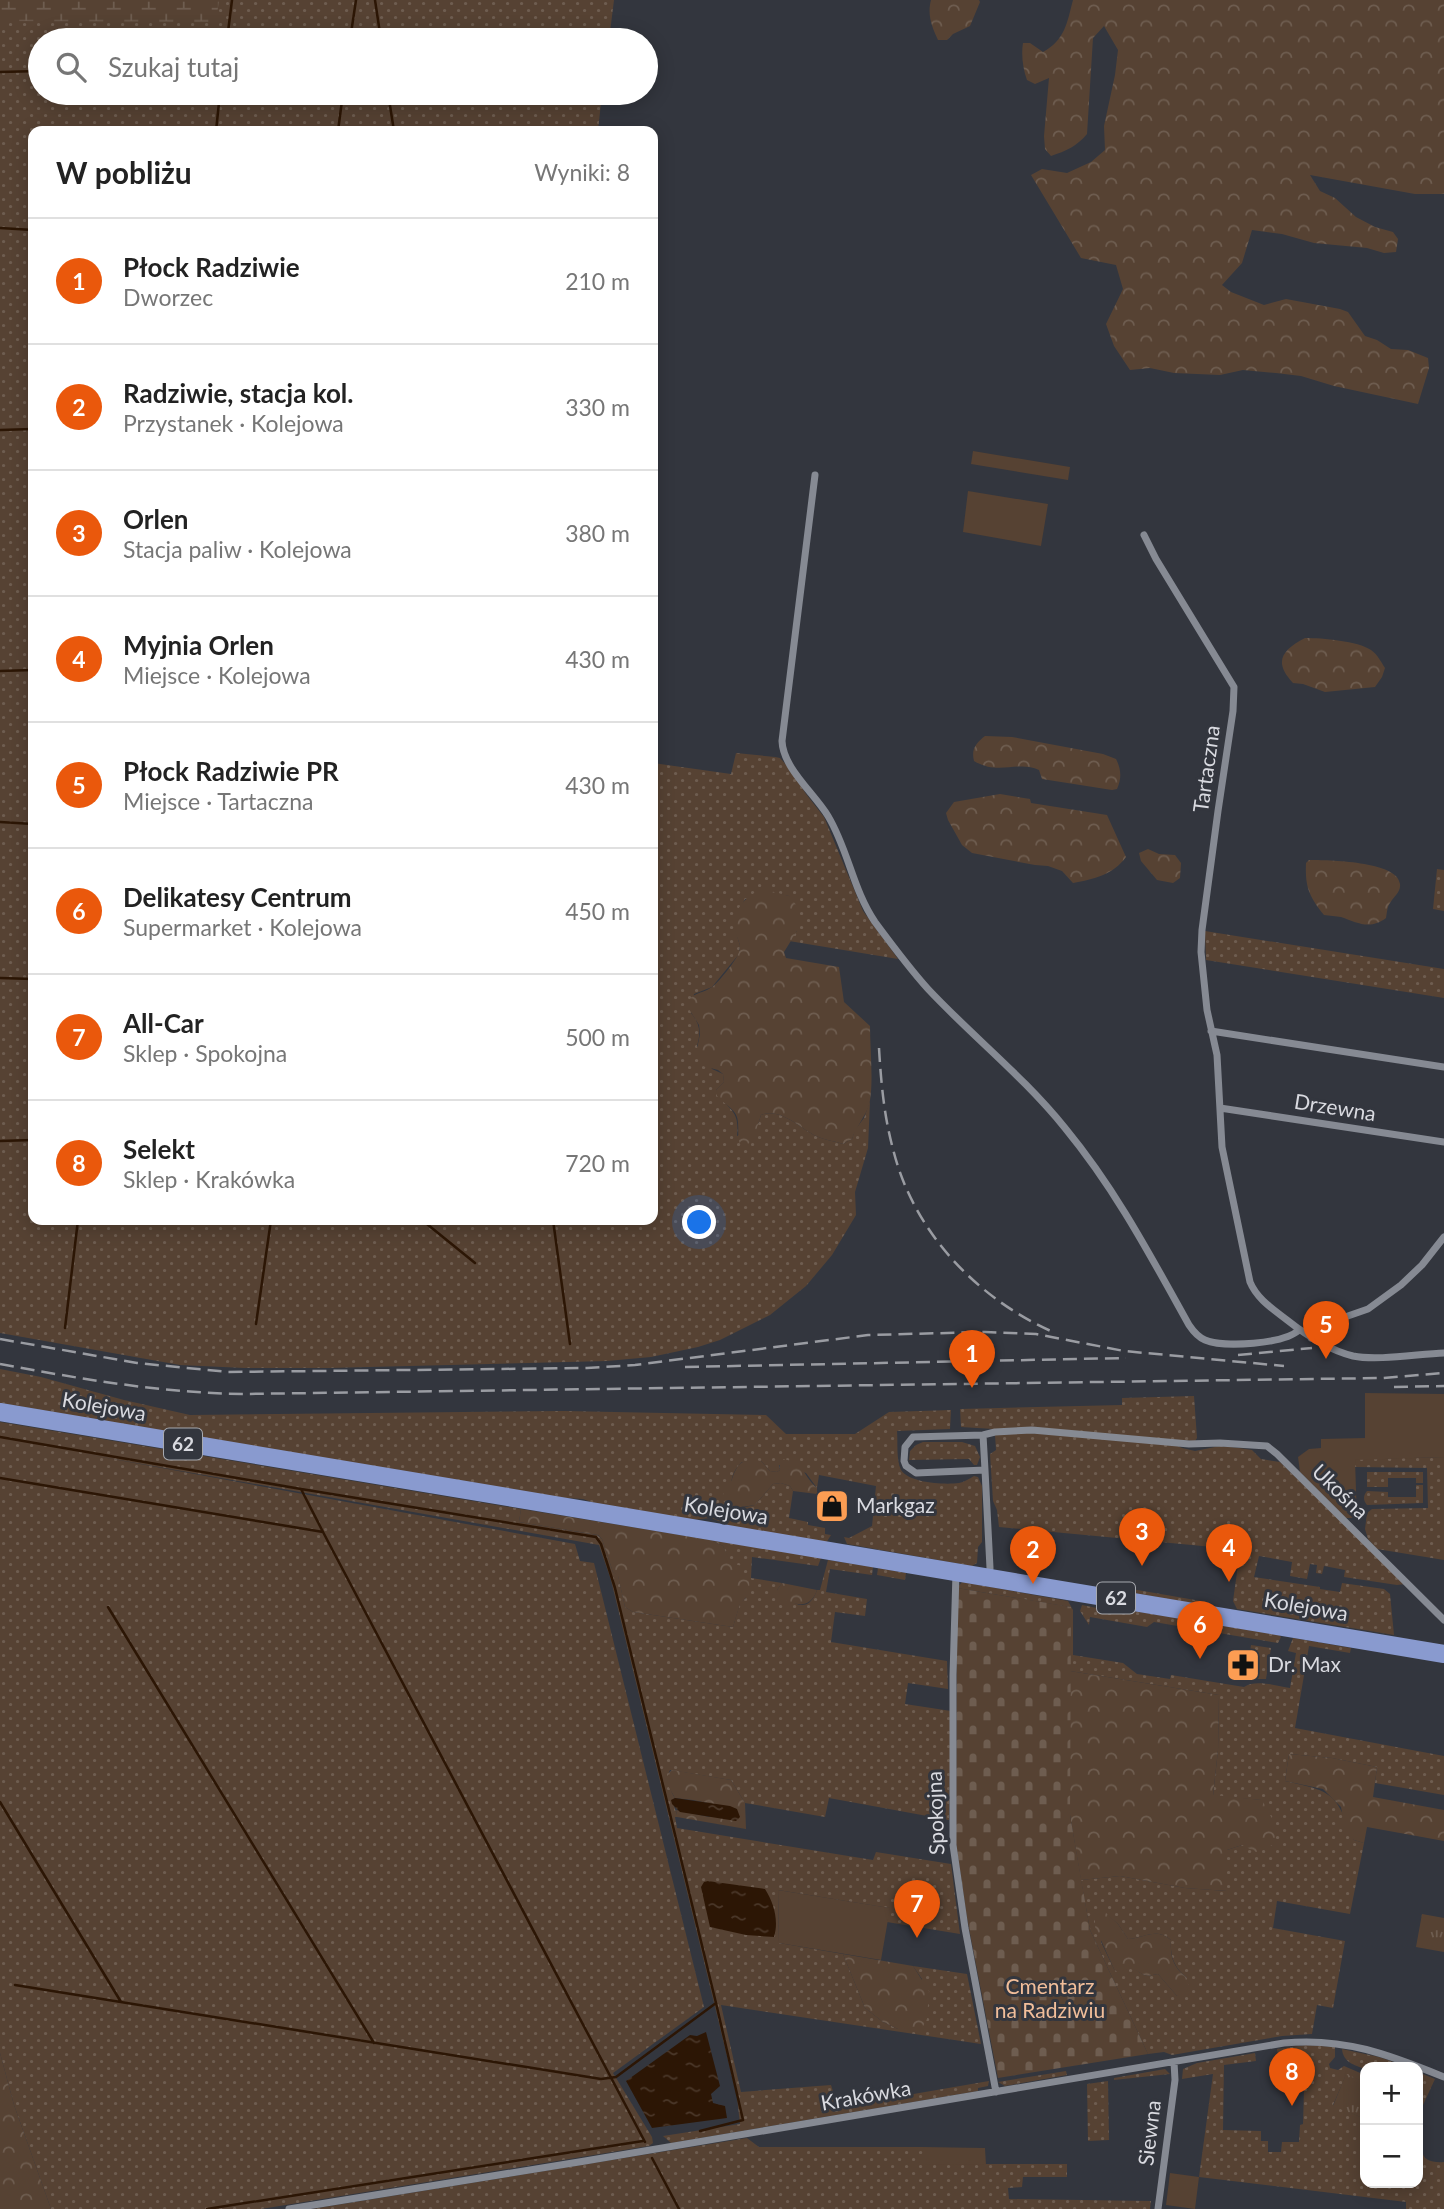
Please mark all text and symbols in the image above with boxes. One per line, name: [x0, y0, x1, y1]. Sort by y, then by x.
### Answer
search box: [28, 28, 658, 105]
icon: search: [52, 48, 90, 86]
text: Szukaj tutaj: [108, 51, 239, 83]
text: W pobliżu: [56, 154, 192, 190]
text: Wyniki: 8: [534, 158, 630, 186]
text: Płock Radziwie: [123, 251, 300, 283]
text: 1: [72, 267, 86, 295]
text: 210 m: [565, 267, 630, 295]
text: Dworzec: [123, 283, 213, 311]
text: Radziwie, stacja kol.: [123, 377, 354, 409]
text: 2: [72, 393, 86, 421]
text: 330 m: [565, 393, 630, 421]
text: Przystanek · Kolejowa: [123, 409, 344, 437]
text: Orlen: [123, 503, 189, 535]
text: 3: [72, 519, 86, 547]
text: 380 m: [565, 519, 630, 547]
text: Stacja paliw · Kolejowa: [123, 535, 352, 563]
text: Myjnia Orlen: [123, 629, 274, 661]
text: 4: [72, 645, 86, 673]
text: 430 m: [565, 645, 630, 673]
text: Miejsce · Kolejowa: [123, 661, 311, 689]
street label: Tartaczna: [1187, 724, 1224, 814]
text: Płock Radziwie PR: [123, 755, 339, 787]
text: 5: [72, 771, 86, 799]
text: 430 m: [565, 771, 630, 799]
text: Miejsce · Tartaczna: [123, 787, 313, 815]
text: Delikatesy Centrum: [123, 881, 352, 913]
text: 6: [72, 897, 86, 925]
text: 450 m: [565, 897, 630, 925]
text: Supermarket · Kolejowa: [123, 913, 362, 941]
text: All-Car: [123, 1007, 204, 1039]
text: 7: [72, 1023, 86, 1051]
text: 500 m: [565, 1023, 630, 1051]
text: Sklep · Spokojna: [123, 1039, 287, 1067]
street label: Drzewna: [1293, 1088, 1378, 1125]
text: Selekt: [123, 1133, 195, 1165]
text: 8: [72, 1149, 86, 1177]
text: 720 m: [565, 1149, 630, 1177]
text: Sklep · Krakówka: [123, 1165, 295, 1193]
your location: [682, 1205, 716, 1239]
pin: 5: [1303, 1301, 1349, 1359]
pin: 1: [949, 1330, 995, 1388]
street label: Kolejowa: [60, 1386, 148, 1425]
road number: 62: [164, 1428, 202, 1460]
street label: Ukośna: [1308, 1458, 1374, 1524]
shop icon: Markgaz: [813, 1487, 851, 1525]
street label: Kolejowa: [682, 1491, 770, 1528]
place label: Markgaz: [856, 1492, 935, 1517]
pin: 3: [1119, 1508, 1165, 1566]
pin: 4: [1206, 1524, 1252, 1582]
pin: 2: [1010, 1526, 1056, 1584]
road number: 62: [1097, 1582, 1135, 1614]
street label: Kolejowa: [1262, 1586, 1350, 1625]
pin: 6: [1177, 1601, 1223, 1659]
pharmacy icon: Dr. Max: [1224, 1646, 1262, 1684]
place label: Dr. Max: [1268, 1651, 1342, 1676]
street label: Spokojna: [921, 1771, 948, 1855]
pin: 7: [894, 1880, 940, 1938]
park label: Cmentarz na Radziwiu: [995, 1973, 1105, 2022]
pin: 8: [1269, 2048, 1315, 2106]
map controls: [1360, 2062, 1423, 2188]
button: +: [1360, 2062, 1423, 2125]
street label: Krakówka: [819, 2074, 913, 2115]
street label: Siewna: [1132, 2099, 1165, 2167]
button: −: [1360, 2125, 1423, 2188]

